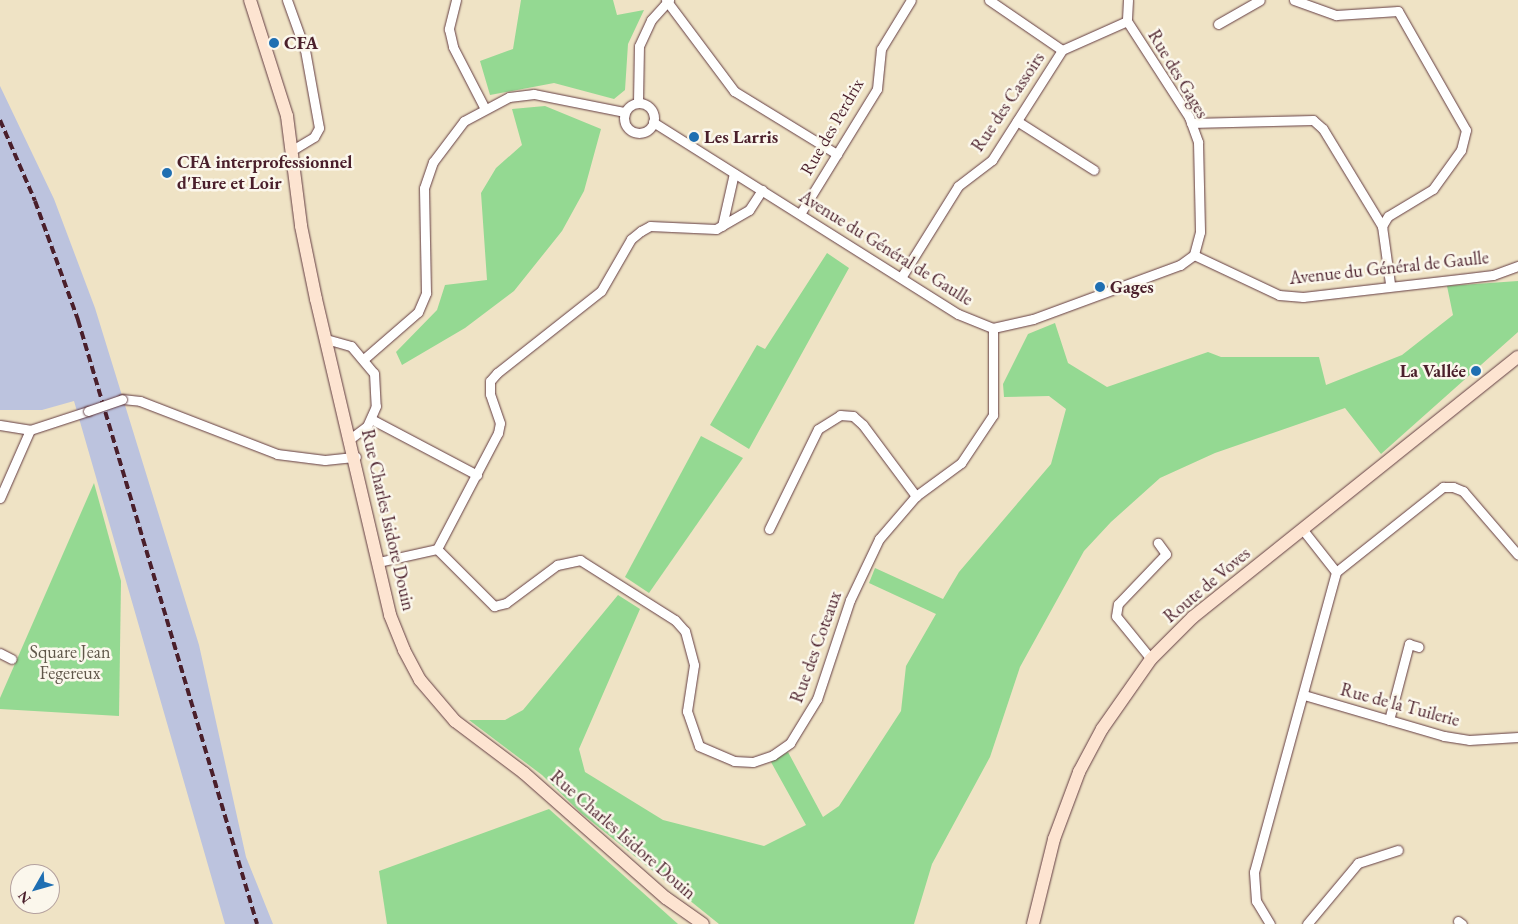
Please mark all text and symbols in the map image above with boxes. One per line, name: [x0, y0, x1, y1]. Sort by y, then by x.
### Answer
street label: Rue des Gages: [1143, 26, 1213, 122]
place label: CFA: [284, 32, 318, 54]
marker: CFA: [268, 37, 280, 49]
street label: Rue des Cassoirs: [967, 48, 1049, 156]
street label: Rue des Perdrix: [796, 75, 868, 179]
place label: Les Larris: [704, 126, 778, 148]
marker: Les Larris: [688, 131, 700, 143]
place label: CFA interprofessionnel d'Eure et Loir: [177, 152, 352, 194]
marker: CFA interprofessionnel d'Eure et Loir: [161, 167, 173, 179]
street label: Avenue du Général de Gaulle: [795, 186, 977, 310]
street label: Avenue du Général de Gaulle: [1288, 247, 1490, 289]
place label: Gages: [1110, 276, 1154, 298]
marker: Gages: [1094, 281, 1106, 293]
place label: La Vallée: [1400, 360, 1466, 382]
marker: La Vallée: [1470, 365, 1482, 377]
street label: Rue Charles Isidore Douin: [357, 427, 419, 613]
street label: Route de Voves: [1159, 543, 1255, 627]
street label: Rue des Coteaux: [786, 588, 846, 706]
park label: Square Jean Fegereux: [30, 642, 110, 684]
street label: Rue de la Tuilerie: [1338, 679, 1462, 731]
street label: Rue Charles Isidore Douin: [546, 766, 700, 904]
north arrow: [10, 864, 60, 914]
text: N: [13, 888, 35, 908]

